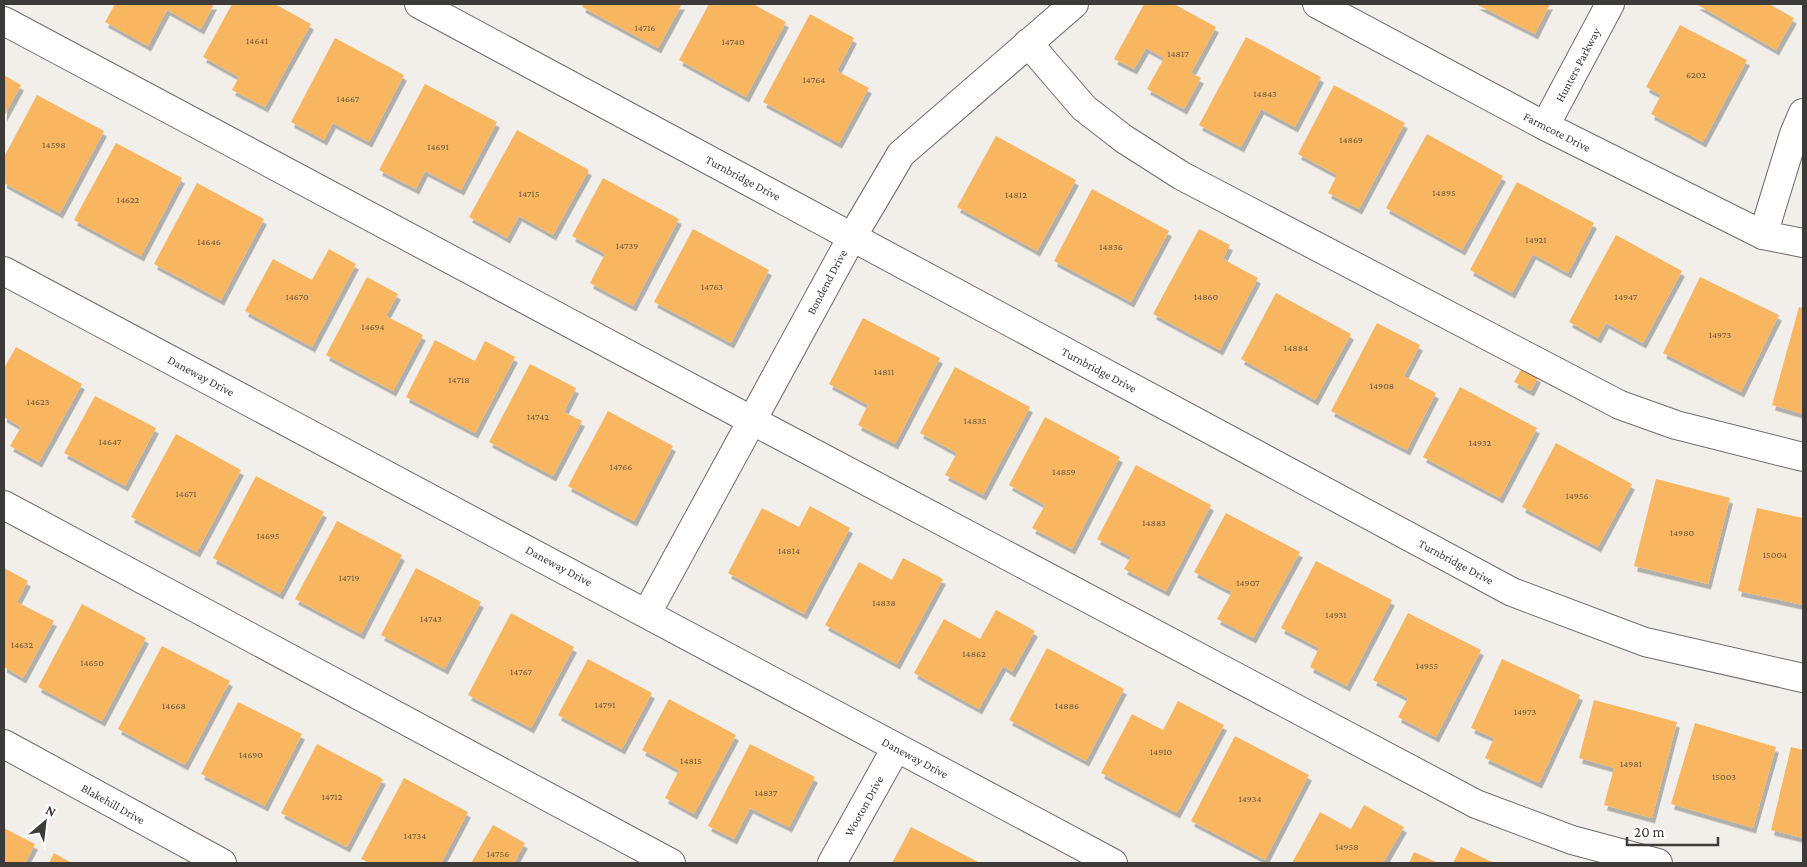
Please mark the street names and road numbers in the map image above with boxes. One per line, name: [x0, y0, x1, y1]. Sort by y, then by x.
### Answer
street label: Hunters Parkway: [1553, 25, 1604, 104]
street label: Farmcote Drive: [1521, 109, 1593, 155]
street label: Turnbridge Drive: [703, 152, 783, 204]
street label: Bondend Drive: [804, 247, 850, 317]
street label: Turnbridge Drive: [1059, 344, 1139, 396]
street label: Daneway Drive: [165, 353, 237, 399]
street label: Turnbridge Drive: [1416, 536, 1496, 588]
street label: Daneway Drive: [523, 543, 595, 589]
street label: Daneway Drive: [879, 735, 951, 781]
street label: Wooton Drive: [842, 773, 886, 839]
street label: Blakehill Drive: [79, 781, 147, 827]

